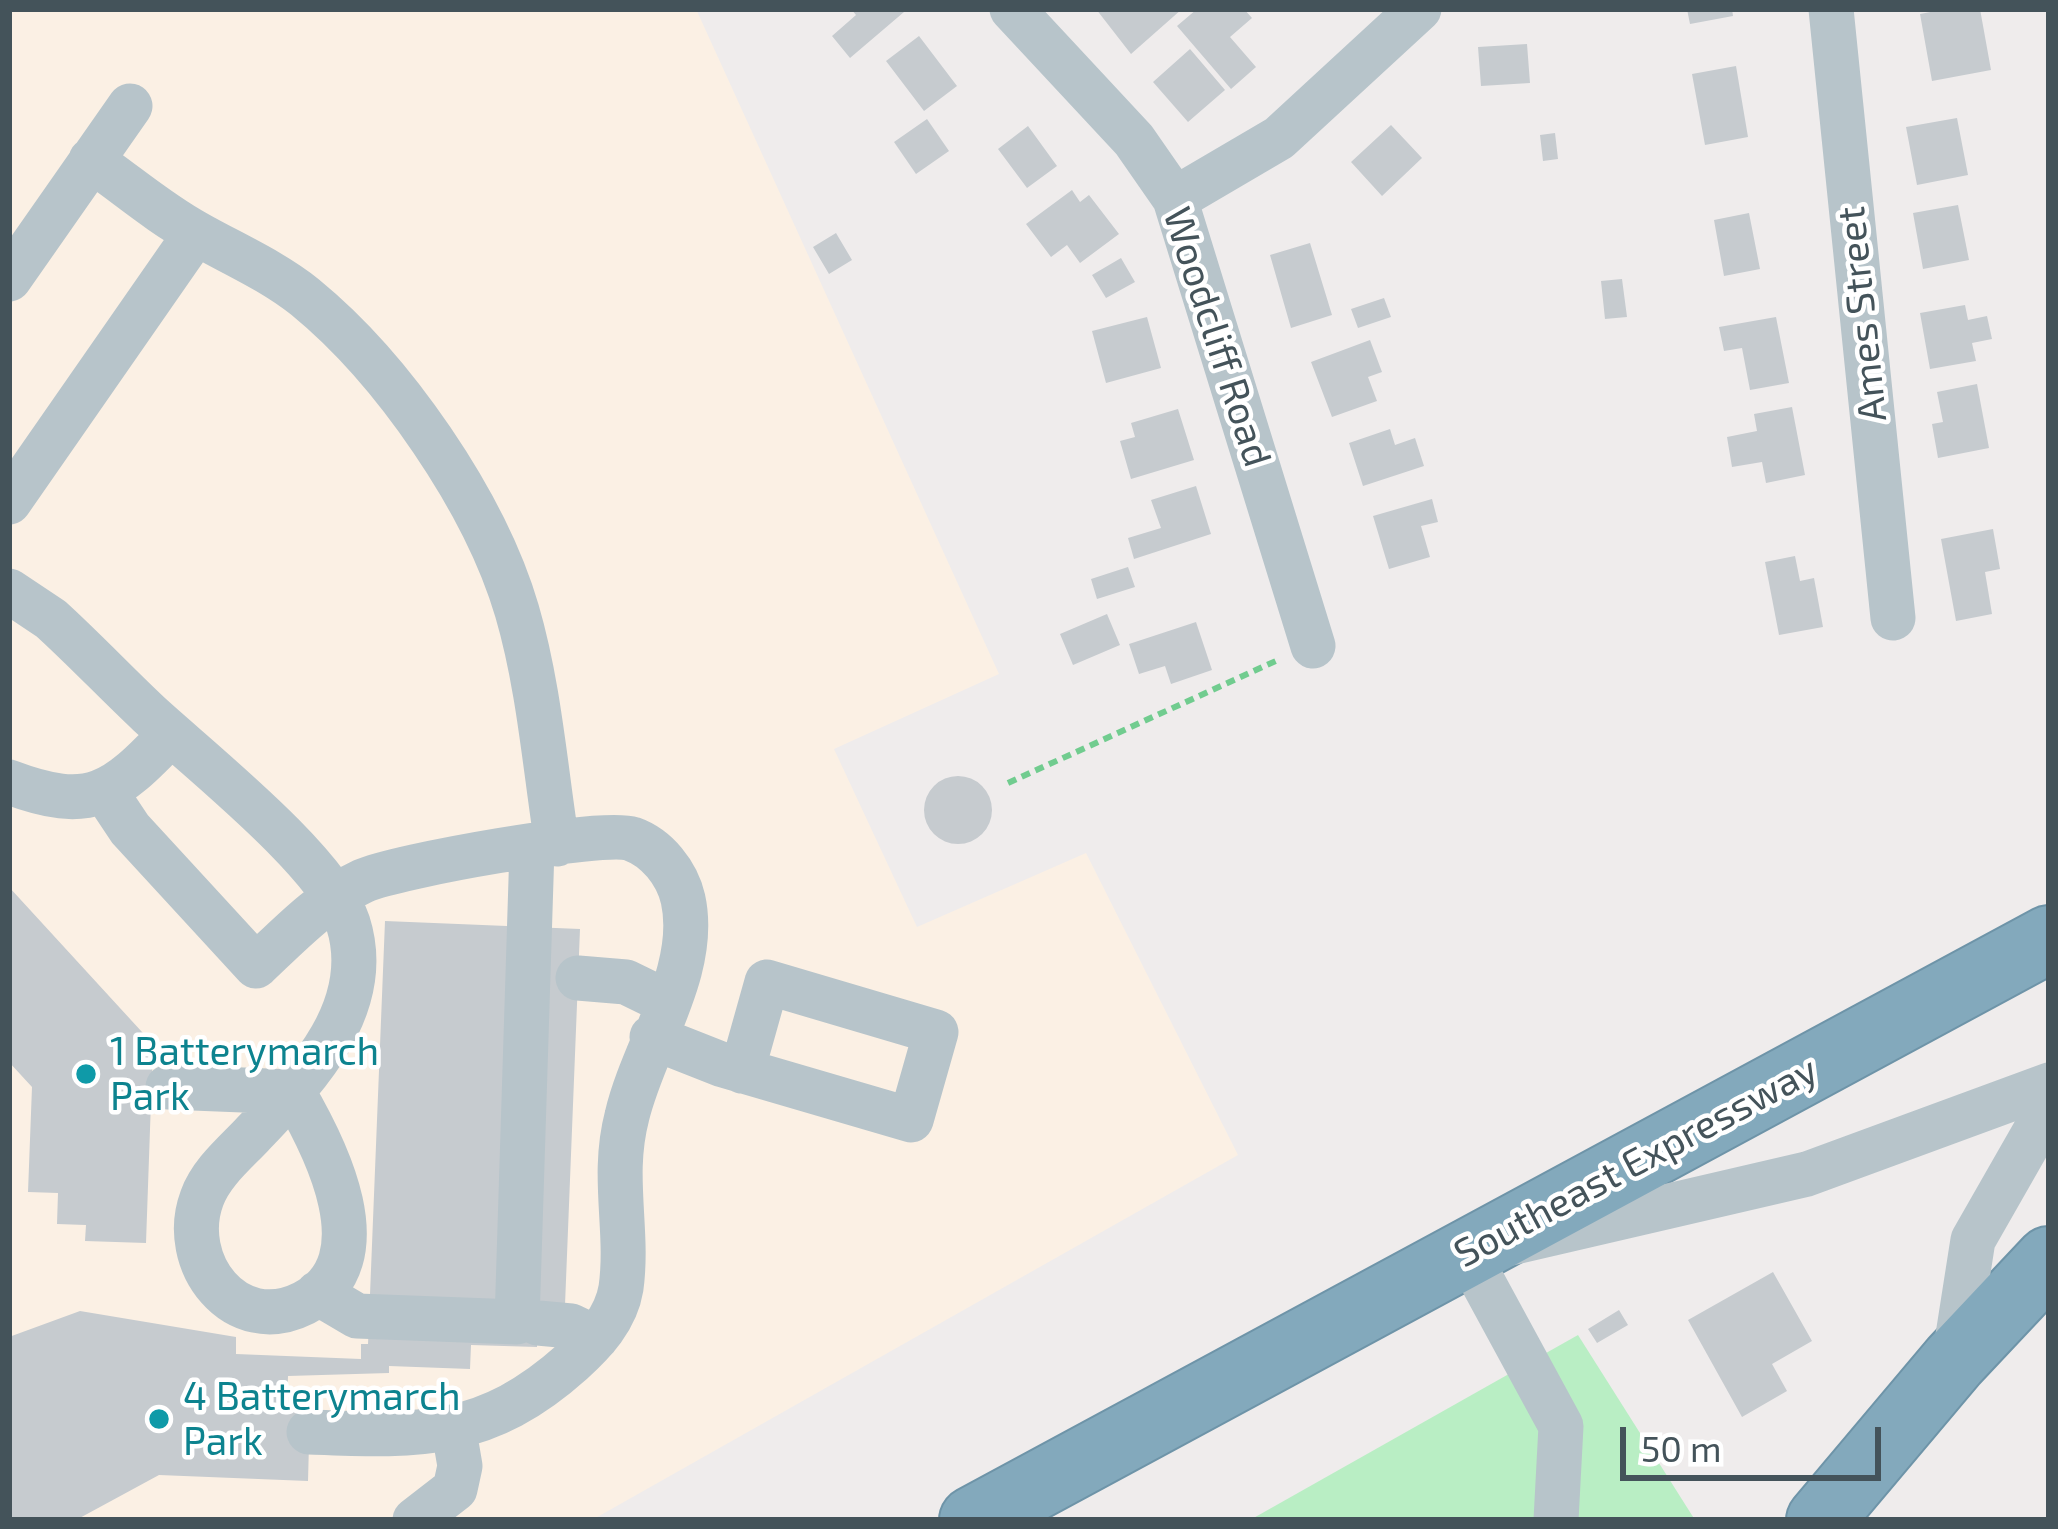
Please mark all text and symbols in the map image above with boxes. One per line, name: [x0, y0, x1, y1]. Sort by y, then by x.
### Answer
street label: Woodcliff Road: [1153, 202, 1281, 472]
street label: Ames Street: [1827, 204, 1897, 424]
place label: 1 Batterymarch Park: [110, 1029, 379, 1120]
street label: Southeast Expressway: [1447, 1046, 1825, 1278]
marker: 1 Batterymarch Park: [73, 1061, 99, 1087]
place label: 4 Batterymarch Park: [183, 1374, 461, 1465]
scale bar: [1626, 1403, 1887, 1477]
marker: 4 Batterymarch Park: [146, 1406, 172, 1432]
text: 50 m: [1641, 1426, 1722, 1469]

